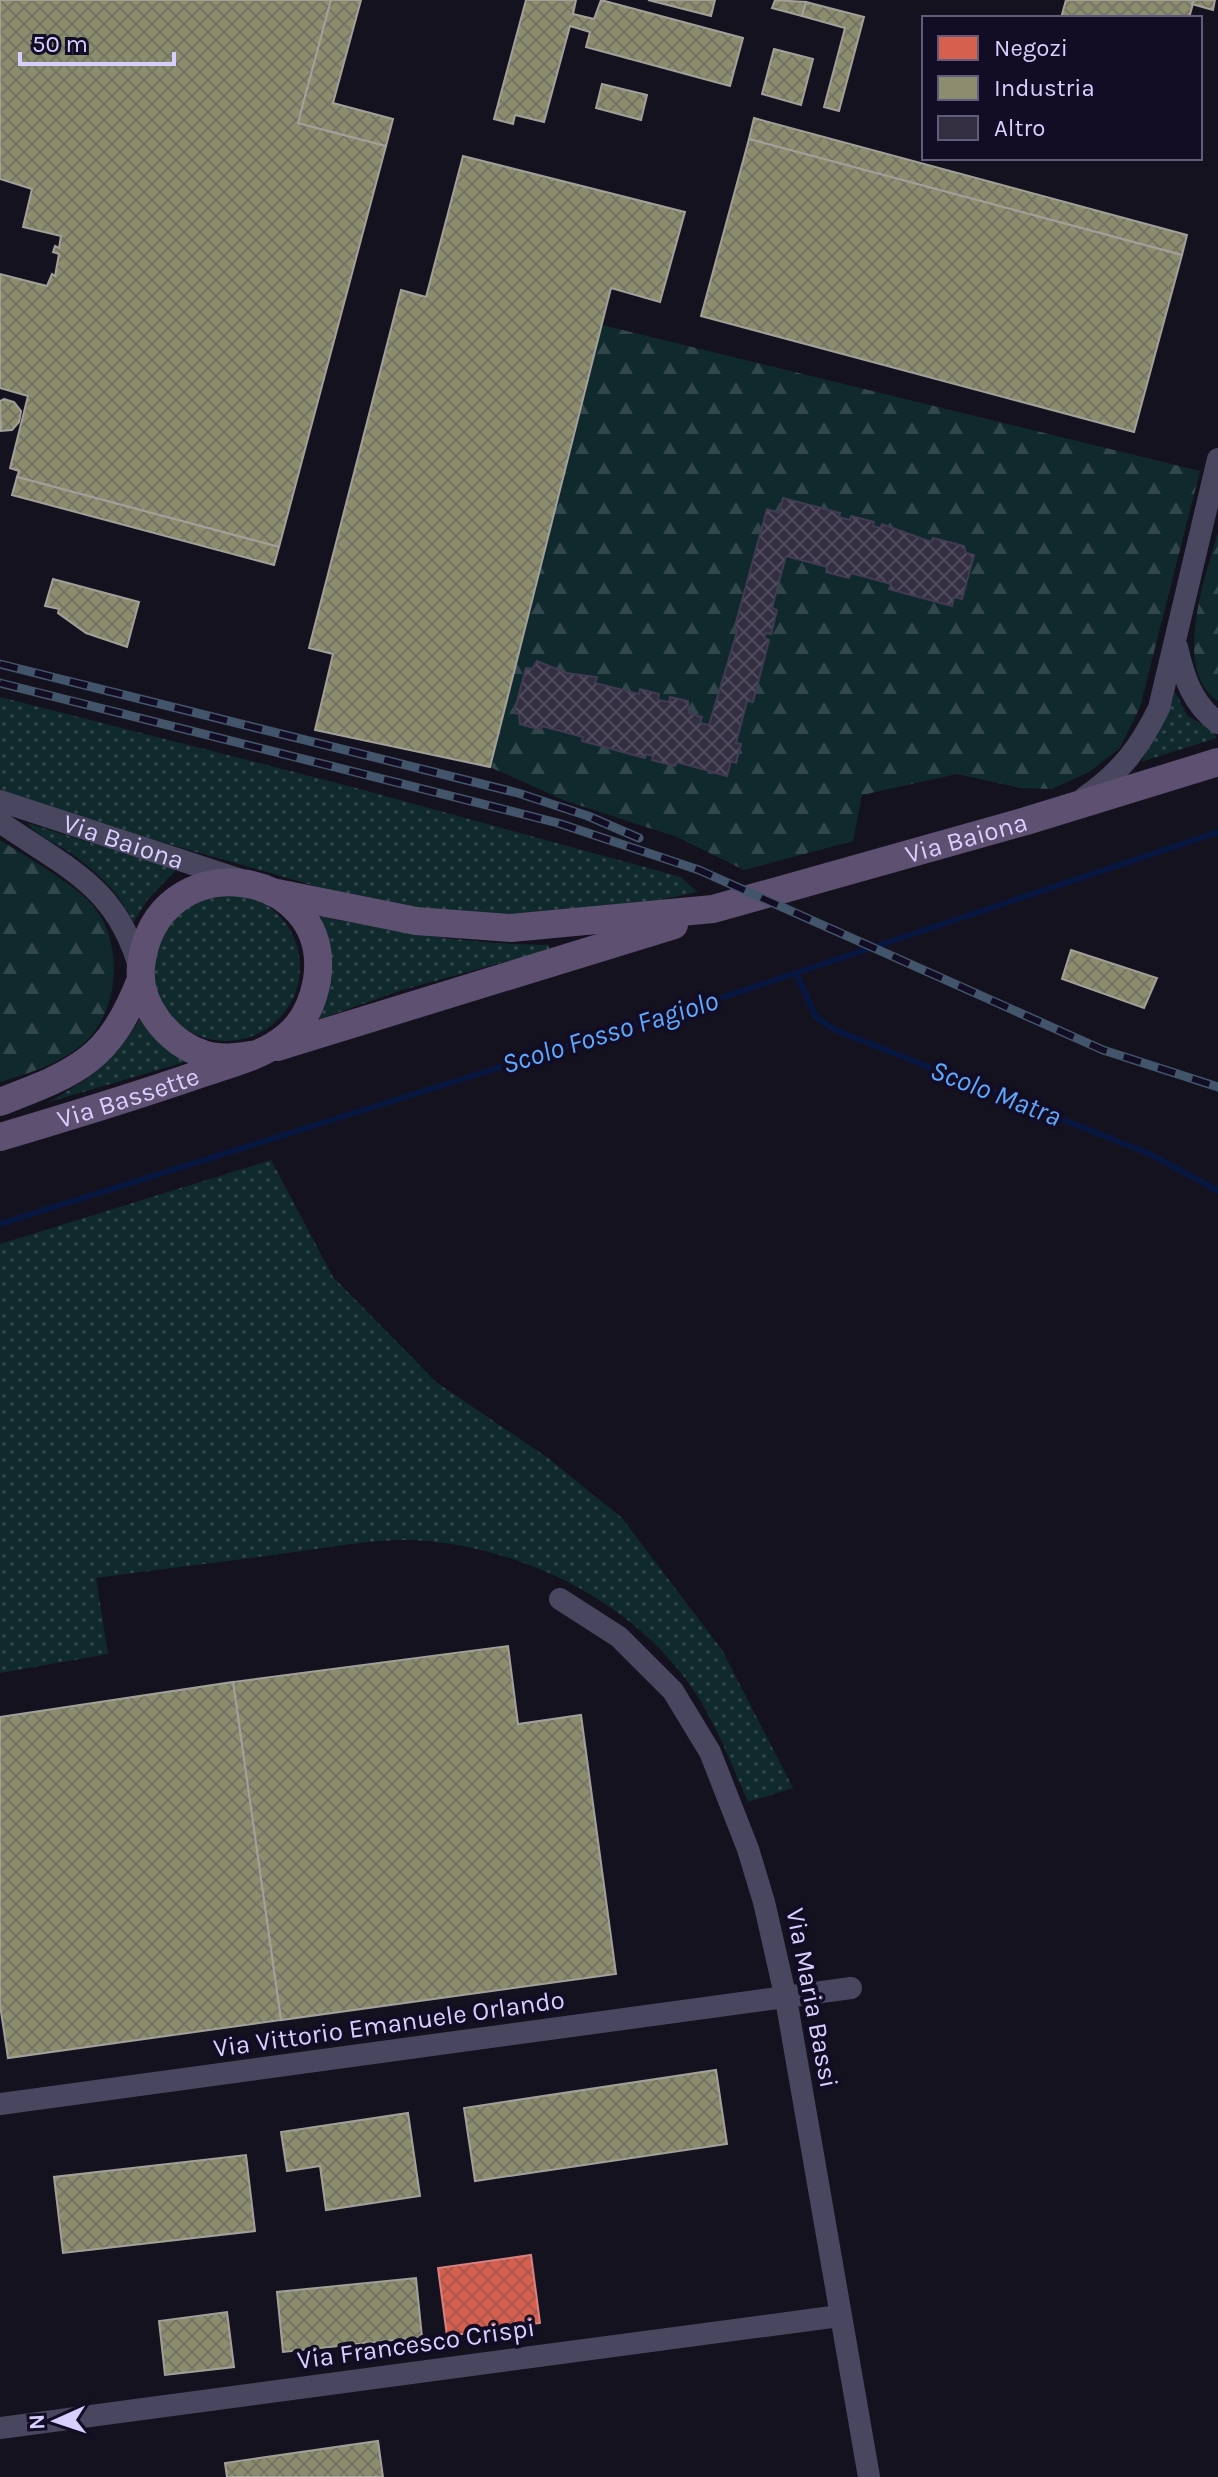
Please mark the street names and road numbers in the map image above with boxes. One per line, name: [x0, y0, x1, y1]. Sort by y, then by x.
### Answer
street label: Via Baiona: [902, 806, 1031, 870]
street label: Via Baiona: [59, 807, 188, 876]
street label: Via Bassette: [53, 1060, 203, 1135]
street label: Via Maria Bassi: [779, 1906, 845, 2090]
street label: Via Vittorio Emanuele Orlando: [211, 1984, 567, 2064]
street label: Via Francesco Crispi: [295, 2312, 537, 2376]

